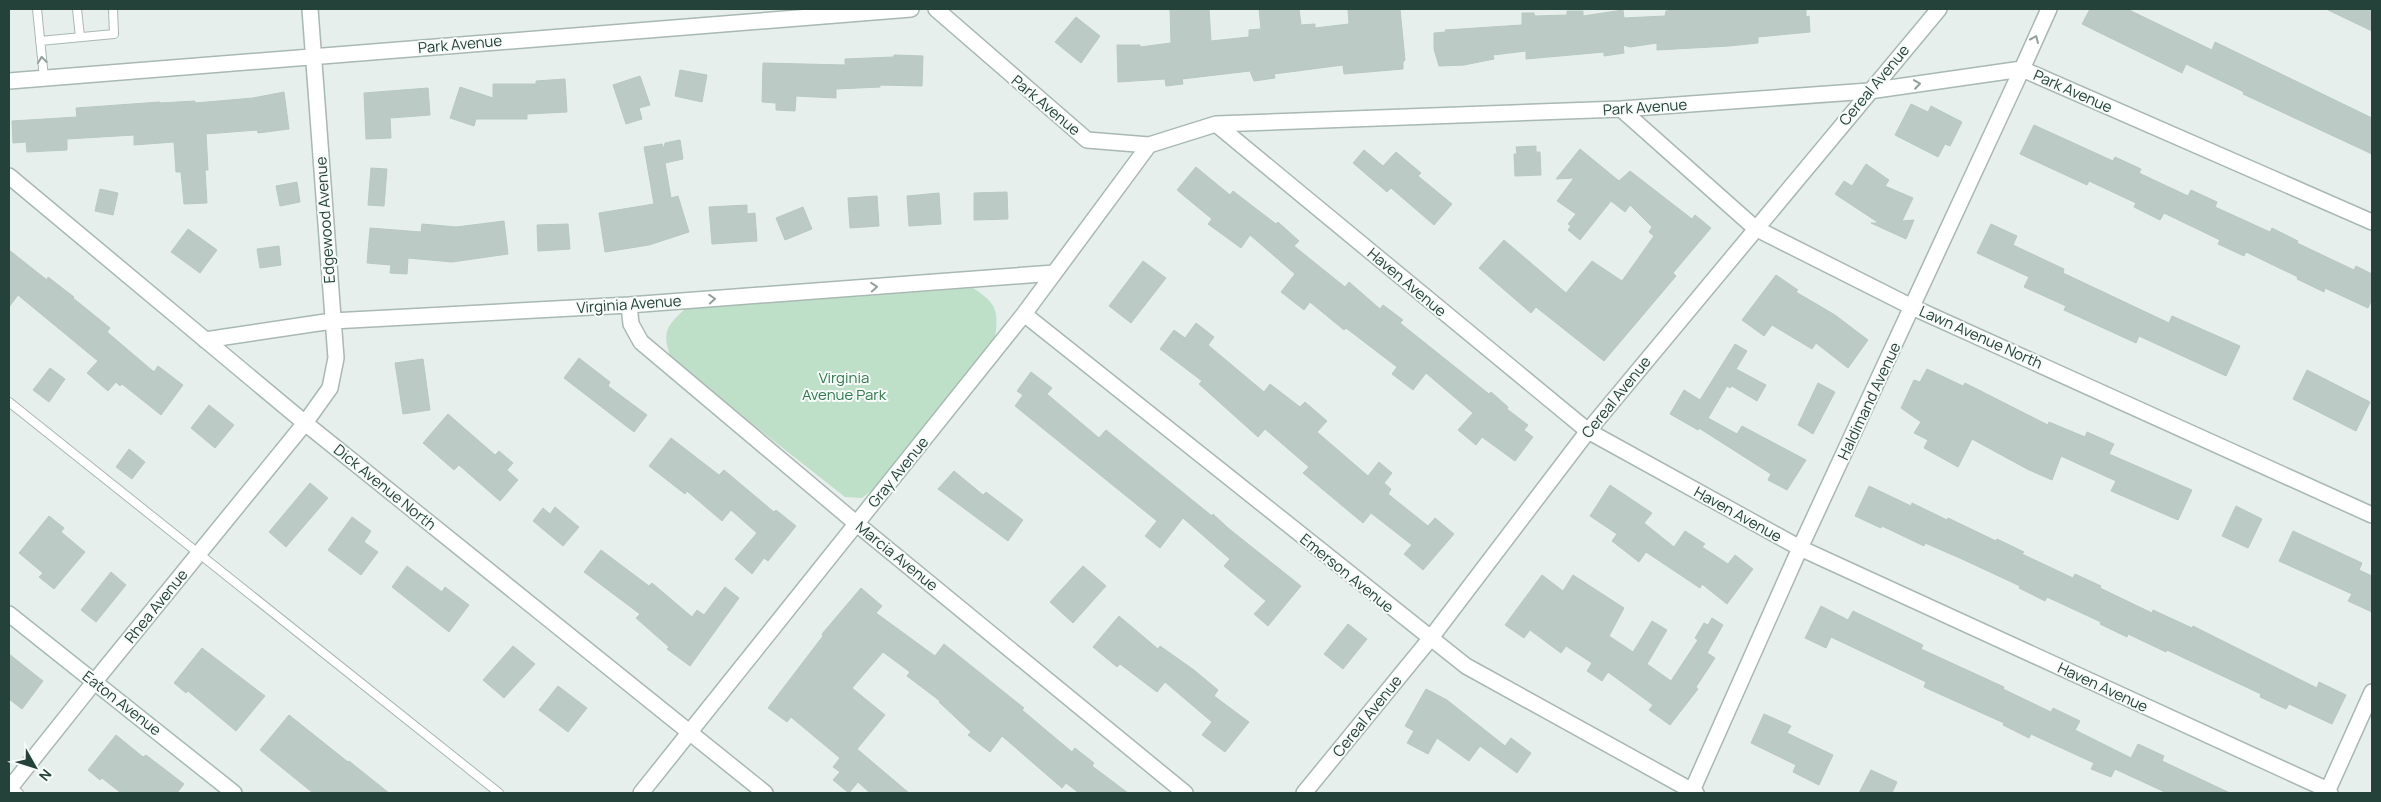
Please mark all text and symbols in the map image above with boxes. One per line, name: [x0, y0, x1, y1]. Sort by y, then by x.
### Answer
street label: Park Avenue: [417, 30, 503, 58]
one-way arrow: [2029, 35, 2039, 44]
street label: Cereal Avenue: [1834, 40, 1914, 130]
one-way arrow: [37, 56, 48, 64]
street label: Park Avenue: [2030, 64, 2116, 118]
street label: Park Avenue: [1007, 70, 1085, 140]
one-way arrow: [1912, 80, 1921, 90]
street label: Park Avenue: [1602, 94, 1688, 120]
street label: Edgewood Avenue: [310, 156, 340, 284]
street label: Haven Avenue: [1363, 243, 1451, 322]
one-way arrow: [870, 281, 878, 292]
street label: Virginia Avenue: [576, 290, 682, 318]
one-way arrow: [708, 293, 716, 304]
street label: Lawn Avenue North: [1916, 300, 2046, 374]
street label: Haldimand Avenue: [1833, 339, 1906, 463]
street label: Cereal Avenue: [1577, 352, 1656, 442]
park label: Virginia Avenue Park: [802, 367, 887, 405]
street label: Gray Avenue: [863, 432, 933, 512]
street label: Dick Avenue North: [329, 439, 441, 535]
street label: Haven Avenue: [1690, 481, 1786, 547]
street label: Marcia Avenue: [851, 516, 943, 596]
street label: Emerson Avenue: [1296, 529, 1399, 618]
street label: Rhea Avenue: [120, 564, 193, 647]
street label: Haven Avenue: [2054, 657, 2152, 717]
street label: Eaton Avenue: [78, 666, 166, 741]
street label: Cereal Avenue: [1328, 671, 1407, 761]
north arrow: [10, 742, 60, 792]
text: N: [35, 766, 56, 785]

